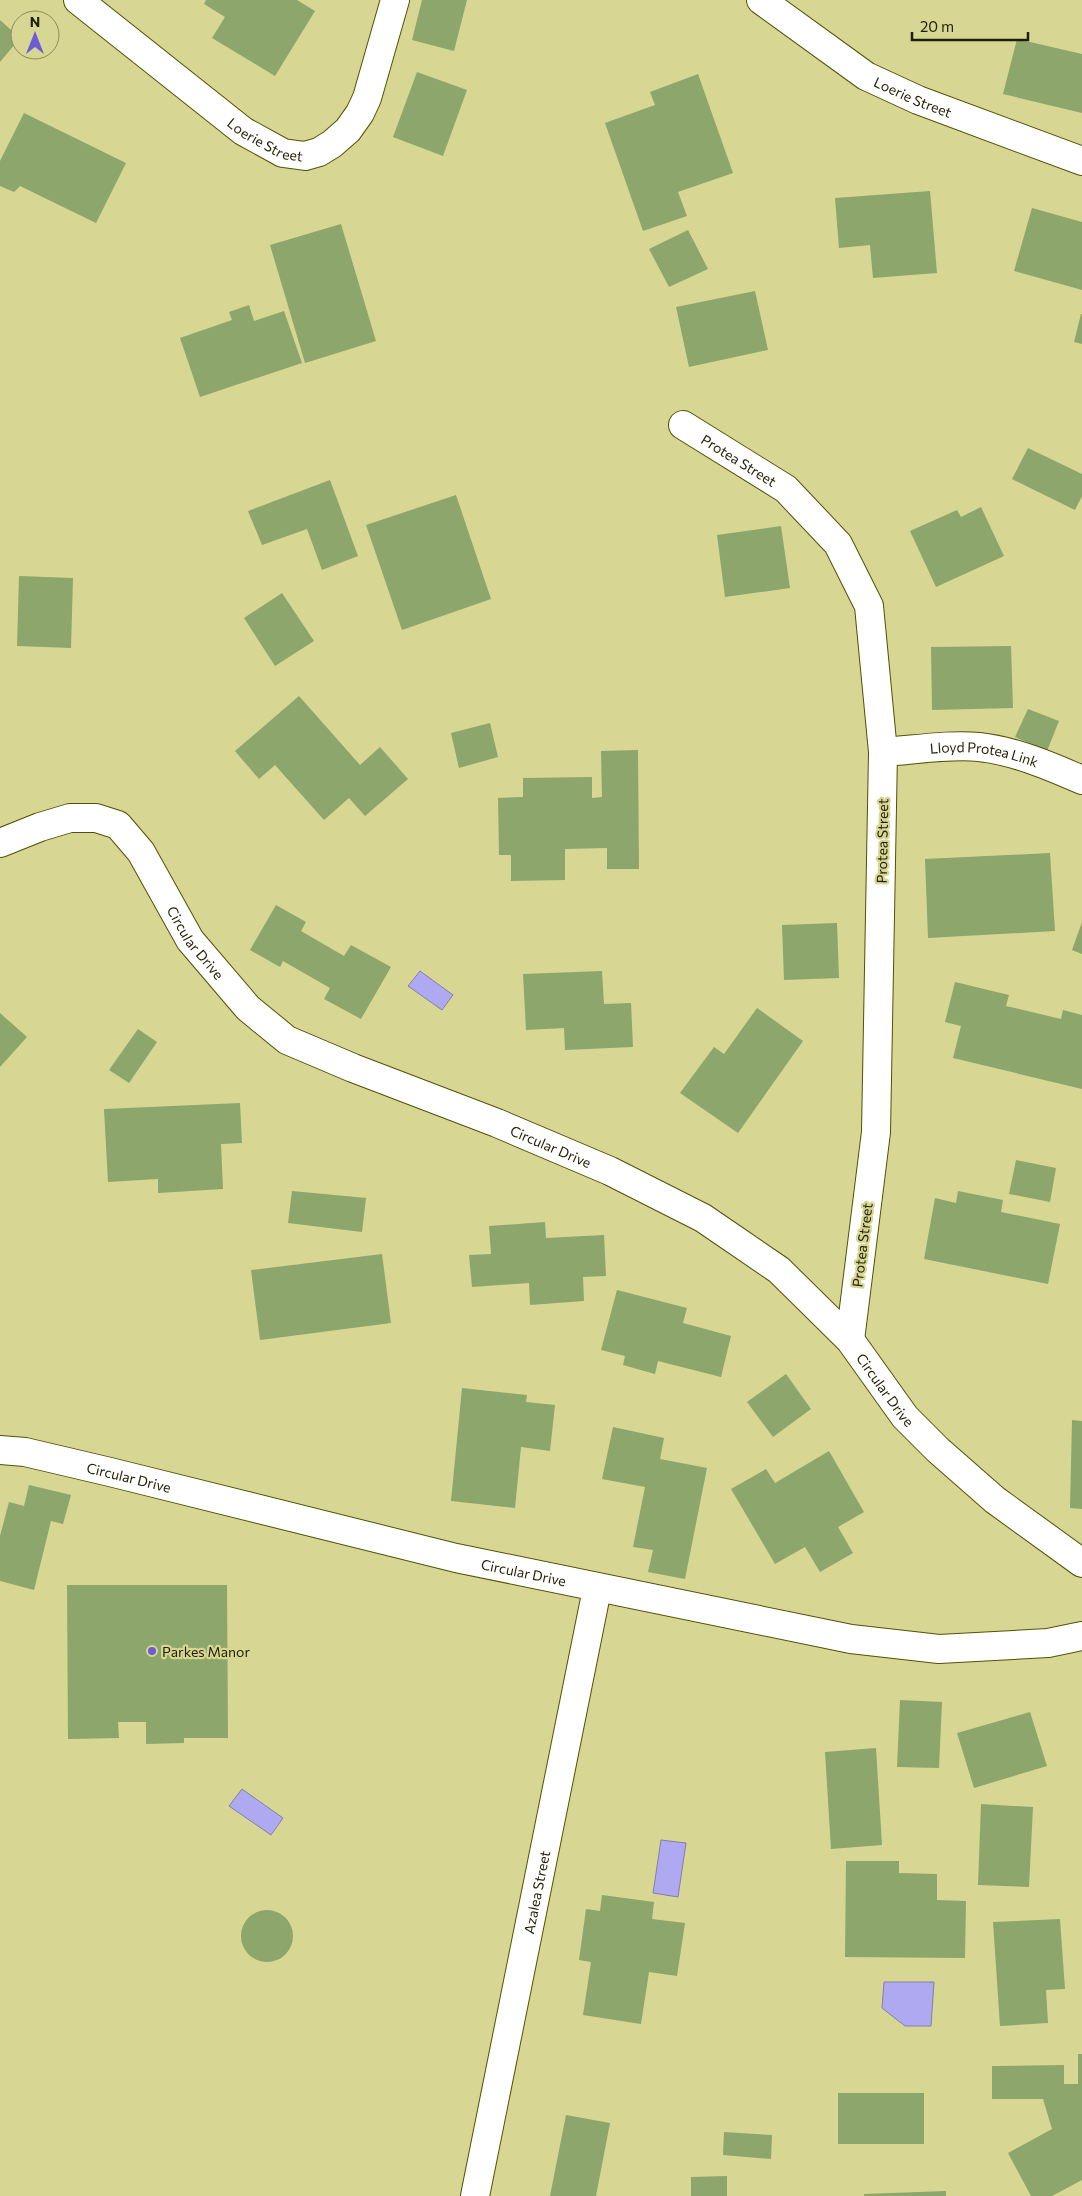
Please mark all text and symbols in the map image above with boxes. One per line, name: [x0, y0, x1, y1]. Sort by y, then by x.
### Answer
north arrow: [10, 10, 60, 60]
scale bar: [912, 10, 1028, 42]
text: N: [30, 13, 40, 30]
text: 20 m: [920, 17, 954, 35]
street label: Loerie Street: [872, 72, 954, 120]
street label: Loerie Street: [224, 114, 304, 164]
street label: Protea Street: [698, 430, 780, 490]
street label: Lloyd Protea Link: [929, 738, 1041, 770]
street label: Protea Street: [873, 798, 891, 884]
street label: Circular Drive: [164, 903, 228, 982]
street label: Circular Drive: [508, 1121, 594, 1171]
street label: Protea Street: [848, 1202, 876, 1288]
street label: Circular Drive: [853, 1349, 918, 1430]
street label: Circular Drive: [85, 1458, 173, 1495]
street label: Circular Drive: [480, 1555, 568, 1589]
place label: Parkes Manor: [162, 1643, 250, 1660]
marker: Parkes Manor: [146, 1645, 158, 1657]
street label: Azalea Street: [519, 1849, 553, 1935]

